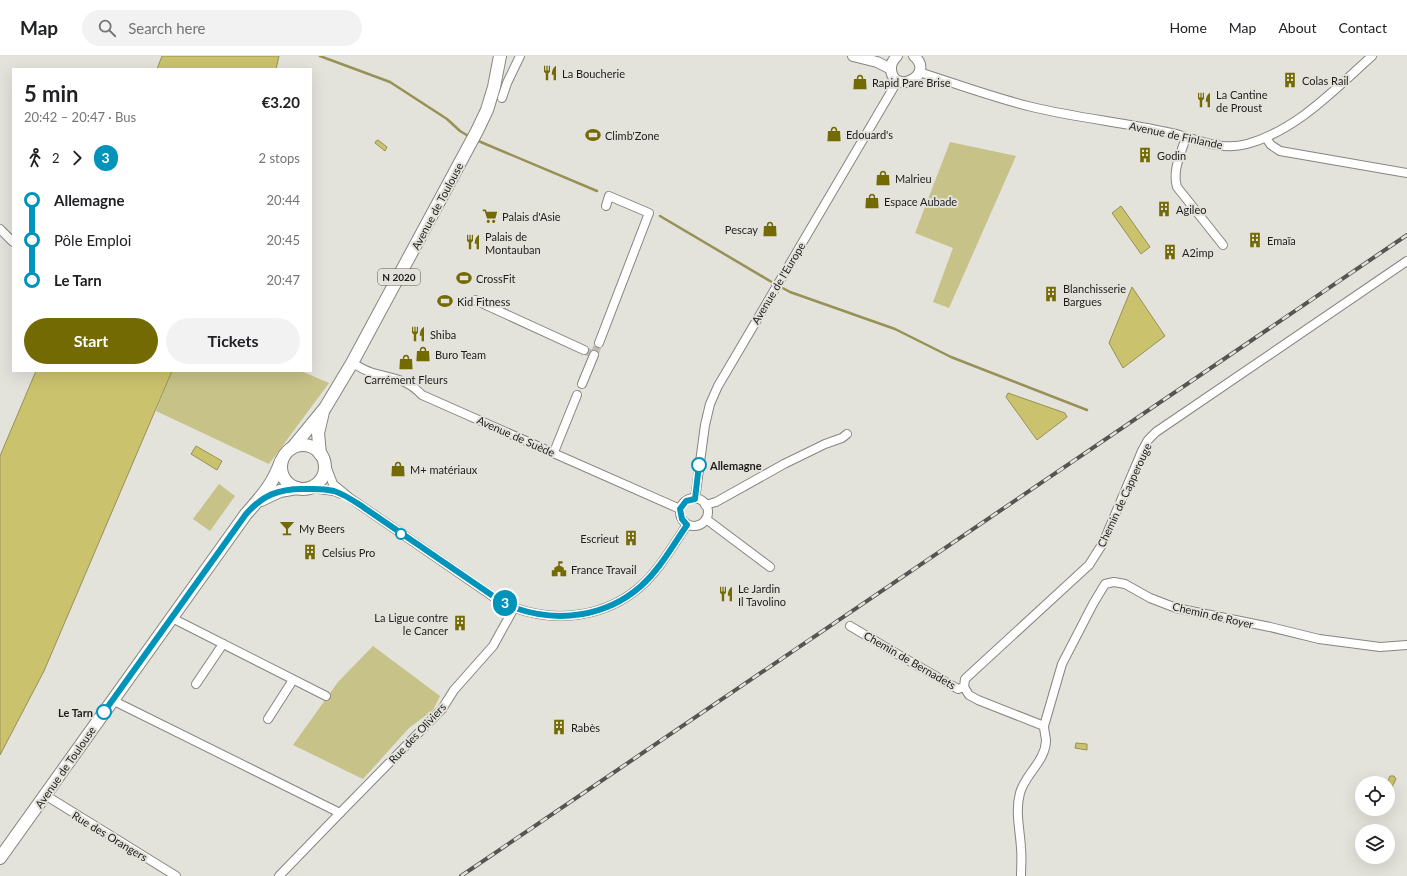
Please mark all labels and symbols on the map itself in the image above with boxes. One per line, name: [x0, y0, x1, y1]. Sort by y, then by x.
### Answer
restaurant icon: La Boucherie: [541, 64, 559, 82]
place label: La Boucherie: [562, 67, 625, 80]
building icon: Colas Rail: [1281, 71, 1299, 89]
shop icon: Rapid Pare Brise: [851, 73, 869, 91]
place label: Colas Rail: [1302, 74, 1349, 87]
place label: Rapid Pare Brise: [872, 76, 951, 89]
place label: La Cantine de Proust: [1216, 88, 1268, 114]
restaurant icon: La Cantine de Proust: [1195, 91, 1213, 109]
street label: Avenue de Finlande: [1128, 119, 1224, 151]
shop icon: Edouard's: [825, 125, 843, 143]
sports icon: Climb'Zone: [584, 126, 602, 144]
place label: Edouard's: [846, 128, 893, 141]
place label: Climb'Zone: [605, 129, 660, 142]
building icon: Godin: [1136, 146, 1154, 164]
place label: Godin: [1157, 149, 1186, 162]
street label: Avenue de Toulouse: [409, 160, 466, 252]
shop icon: Malrieu: [874, 169, 892, 187]
place label: Malrieu: [895, 172, 932, 185]
shop icon: Espace Aubade: [863, 192, 881, 210]
place label: Espace Aubade: [884, 195, 957, 208]
building icon: Agileo: [1155, 200, 1173, 218]
place label: Agileo: [1176, 203, 1206, 216]
supermarket icon: Palais d'Asie: [481, 207, 499, 225]
place label: Palais d'Asie: [502, 210, 561, 223]
shop icon: Pescay: [761, 220, 779, 238]
place label: Pescay: [725, 223, 758, 236]
place label: Palais de Montauban: [485, 230, 541, 256]
building icon: Emaïa: [1246, 231, 1264, 249]
restaurant icon: Palais de Montauban: [464, 233, 482, 251]
place label: Emaïa: [1267, 234, 1296, 247]
street label: Avenue de l'Europe: [748, 240, 808, 326]
building icon: A2imp: [1161, 243, 1179, 261]
place label: A2imp: [1182, 246, 1214, 259]
road number: N 2020: [378, 269, 420, 285]
sports icon: CrossFit: [455, 269, 473, 287]
place label: CrossFit: [476, 272, 516, 285]
place label: Blanchisserie Bargues: [1063, 282, 1126, 308]
building icon: Blanchisserie Bargues: [1042, 285, 1060, 303]
sports icon: Kid Fitness: [436, 292, 454, 310]
place label: Kid Fitness: [457, 295, 510, 308]
restaurant icon: Shiba: [409, 325, 427, 343]
place label: Shiba: [430, 328, 456, 341]
shop icon: Buro Team: [414, 345, 432, 363]
place label: Buro Team: [435, 348, 486, 361]
shop icon: Carrément Fleurs: [397, 353, 415, 371]
place label: Carrément Fleurs: [364, 373, 448, 386]
street label: Avenue de Suède: [475, 413, 557, 459]
street label: Chemin de Capperouge: [1094, 441, 1154, 549]
marker: Allemagne: [691, 457, 707, 473]
place label: Allemagne: [709, 459, 762, 472]
shop icon: M+ matériaux: [389, 460, 407, 478]
place label: M+ matériaux: [410, 463, 478, 476]
bar icon: My Beers: [278, 519, 296, 537]
place label: My Beers: [299, 522, 345, 535]
unlabelled marker: [395, 528, 407, 540]
building icon: Escrieut: [622, 529, 640, 547]
place label: Escrieut: [580, 532, 619, 545]
building icon: Celsius Pro: [301, 543, 319, 561]
place label: Celsius Pro: [322, 546, 375, 559]
public building icon: France Travail: [550, 560, 568, 578]
place label: France Travail: [571, 563, 637, 576]
place label: Le Jardin Il Tavolino: [738, 582, 786, 608]
restaurant icon: Le Jardin Il Tavolino: [717, 585, 735, 603]
line badge: 3: [492, 590, 518, 616]
street label: Chemin de Royer: [1171, 599, 1255, 631]
place label: La Ligue contre le Cancer: [374, 611, 448, 637]
building icon: La Ligue contre le Cancer: [451, 614, 469, 632]
street label: Chemin de Bernadets: [862, 628, 958, 692]
street label: Rue des Oliviers: [386, 700, 448, 766]
marker: Le Tarn: [96, 704, 112, 720]
place label: Le Tarn: [58, 706, 93, 719]
building icon: Rabès: [550, 718, 568, 736]
place label: Rabès: [571, 721, 600, 734]
street label: Avenue de Toulouse: [32, 723, 98, 810]
street label: Rue des Orangers: [70, 808, 150, 864]

